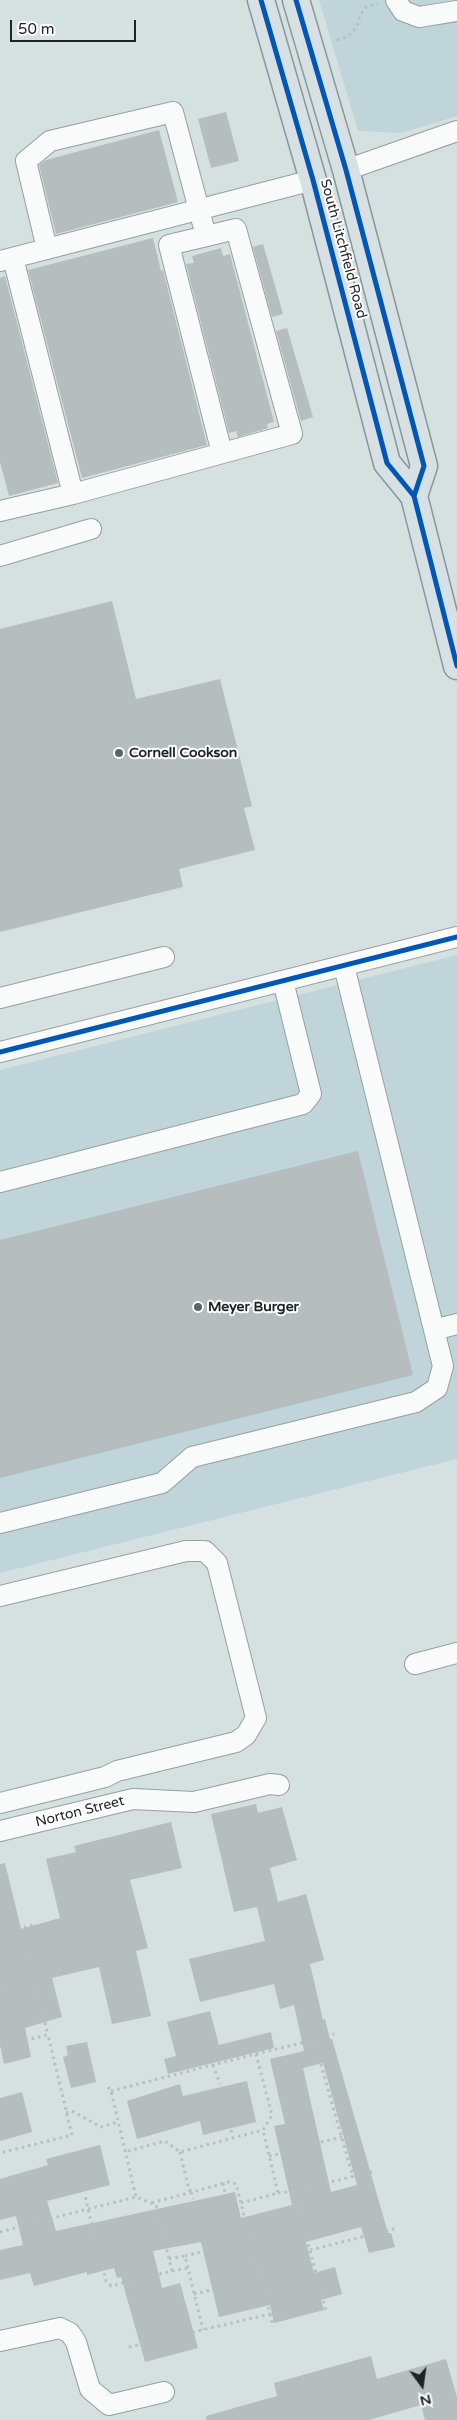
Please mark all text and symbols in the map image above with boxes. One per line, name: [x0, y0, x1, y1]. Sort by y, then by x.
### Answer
scale bar: [12, 10, 139, 42]
text: 50 m: [18, 20, 55, 38]
street label: South Litchfield Road: [316, 177, 370, 321]
place label: Cornell Cookson: [129, 745, 237, 761]
marker: Cornell Cookson: [113, 747, 125, 759]
place label: Meyer Burger: [208, 1299, 299, 1315]
marker: Meyer Burger: [192, 1301, 204, 1313]
street label: Norton Street: [34, 1793, 126, 1831]
north arrow: [397, 2360, 447, 2410]
text: N: [418, 2390, 433, 2410]

